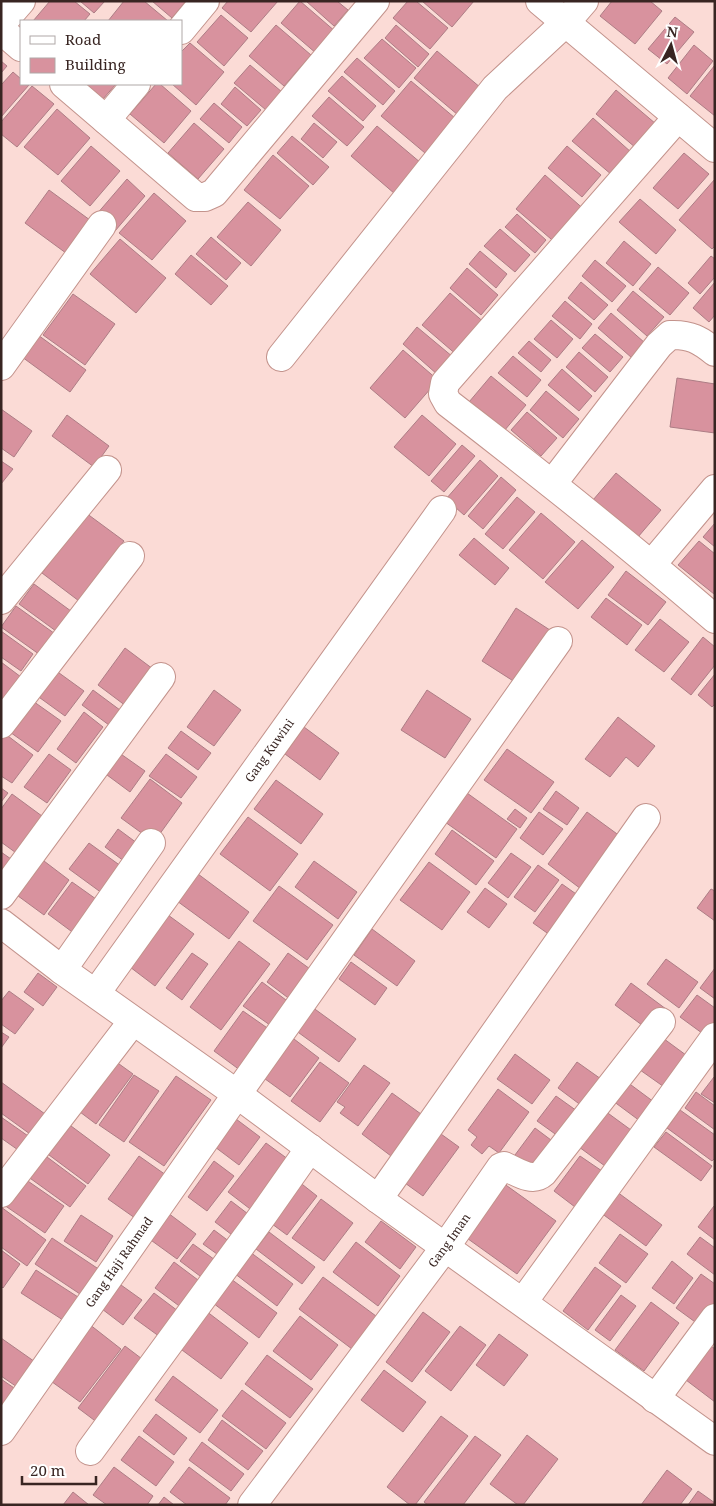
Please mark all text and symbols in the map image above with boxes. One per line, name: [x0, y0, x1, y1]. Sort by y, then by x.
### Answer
legend: [20, 20, 182, 85]
north arrow: [646, 20, 696, 70]
text: N: [666, 22, 679, 42]
text: Road: [65, 29, 101, 49]
text: Building: [65, 54, 126, 74]
street label: Gang Kuwini: [241, 715, 298, 786]
street label: Gang Iman: [424, 1210, 474, 1271]
street label: Gang Haji Rahmad: [81, 1213, 157, 1311]
scale bar: [22, 1454, 96, 1486]
text: 20 m: [30, 1460, 65, 1480]

